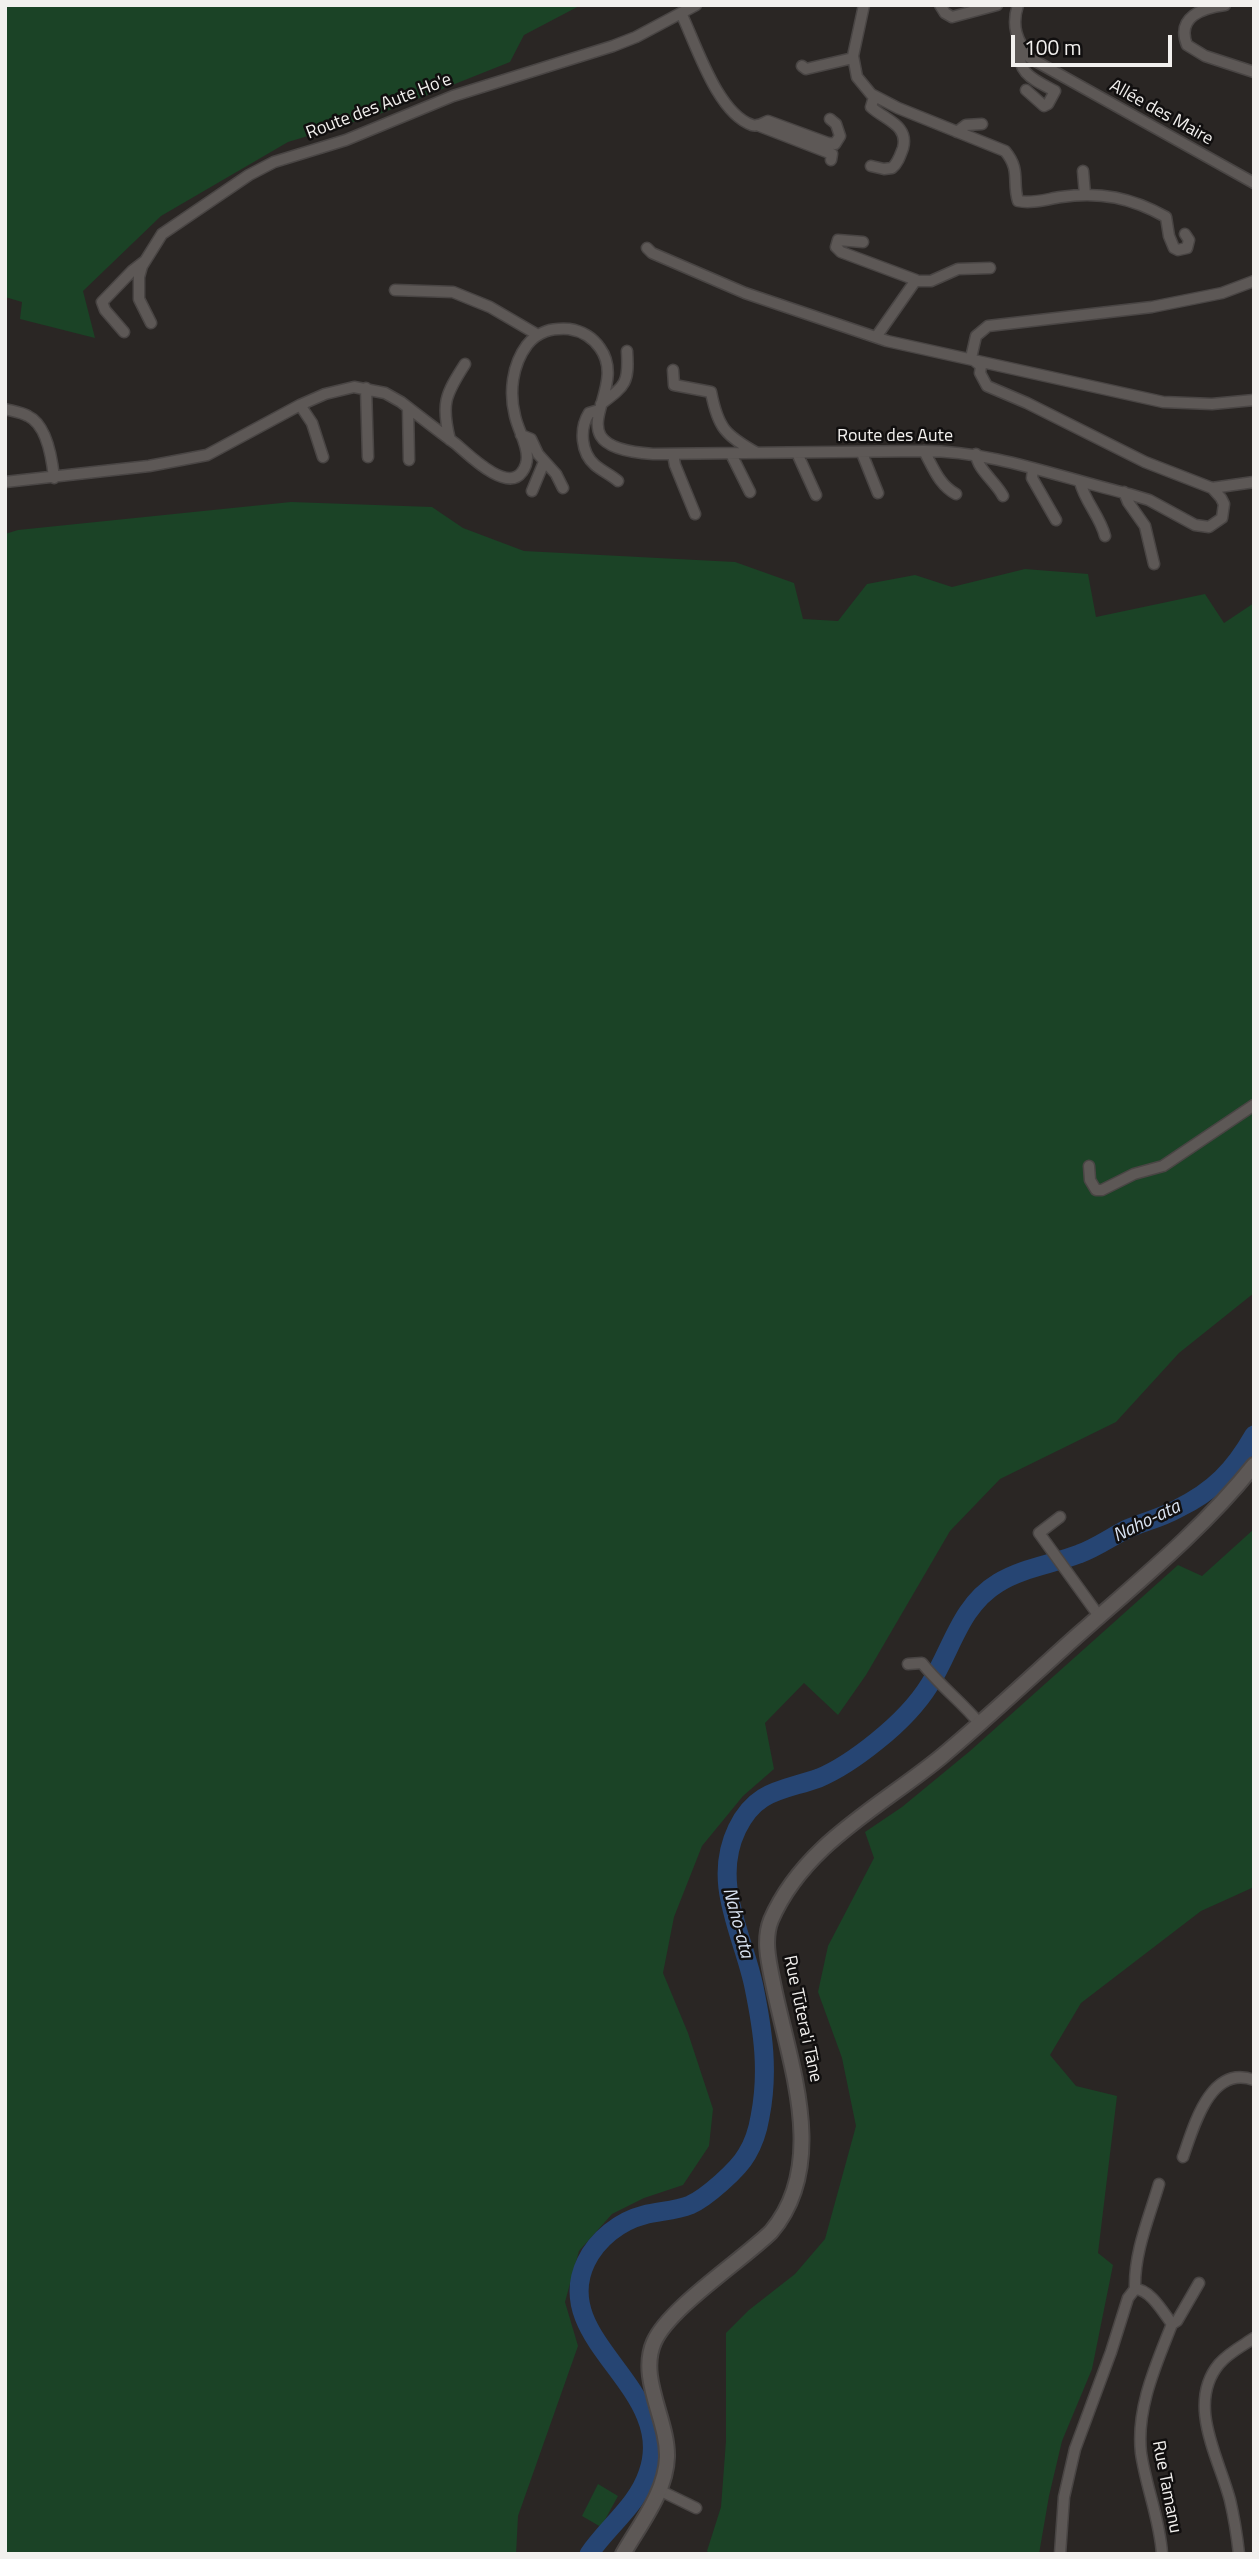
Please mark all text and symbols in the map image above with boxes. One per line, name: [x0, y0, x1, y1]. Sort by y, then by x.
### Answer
scale bar: [1014, 21, 1175, 65]
text: 100 m: [1024, 31, 1081, 63]
street label: Route des Aute Ho'e: [303, 69, 455, 145]
street label: Allée des Maire: [1105, 76, 1217, 150]
street label: Route des Aute: [837, 426, 953, 448]
water label: Naho-ata: [1110, 1496, 1184, 1548]
water label: Naho-ata: [717, 1885, 757, 1961]
street label: Rue Tūtera'i Tāne: [778, 1954, 826, 2084]
street label: Rue Tamanu: [1146, 2439, 1186, 2535]

